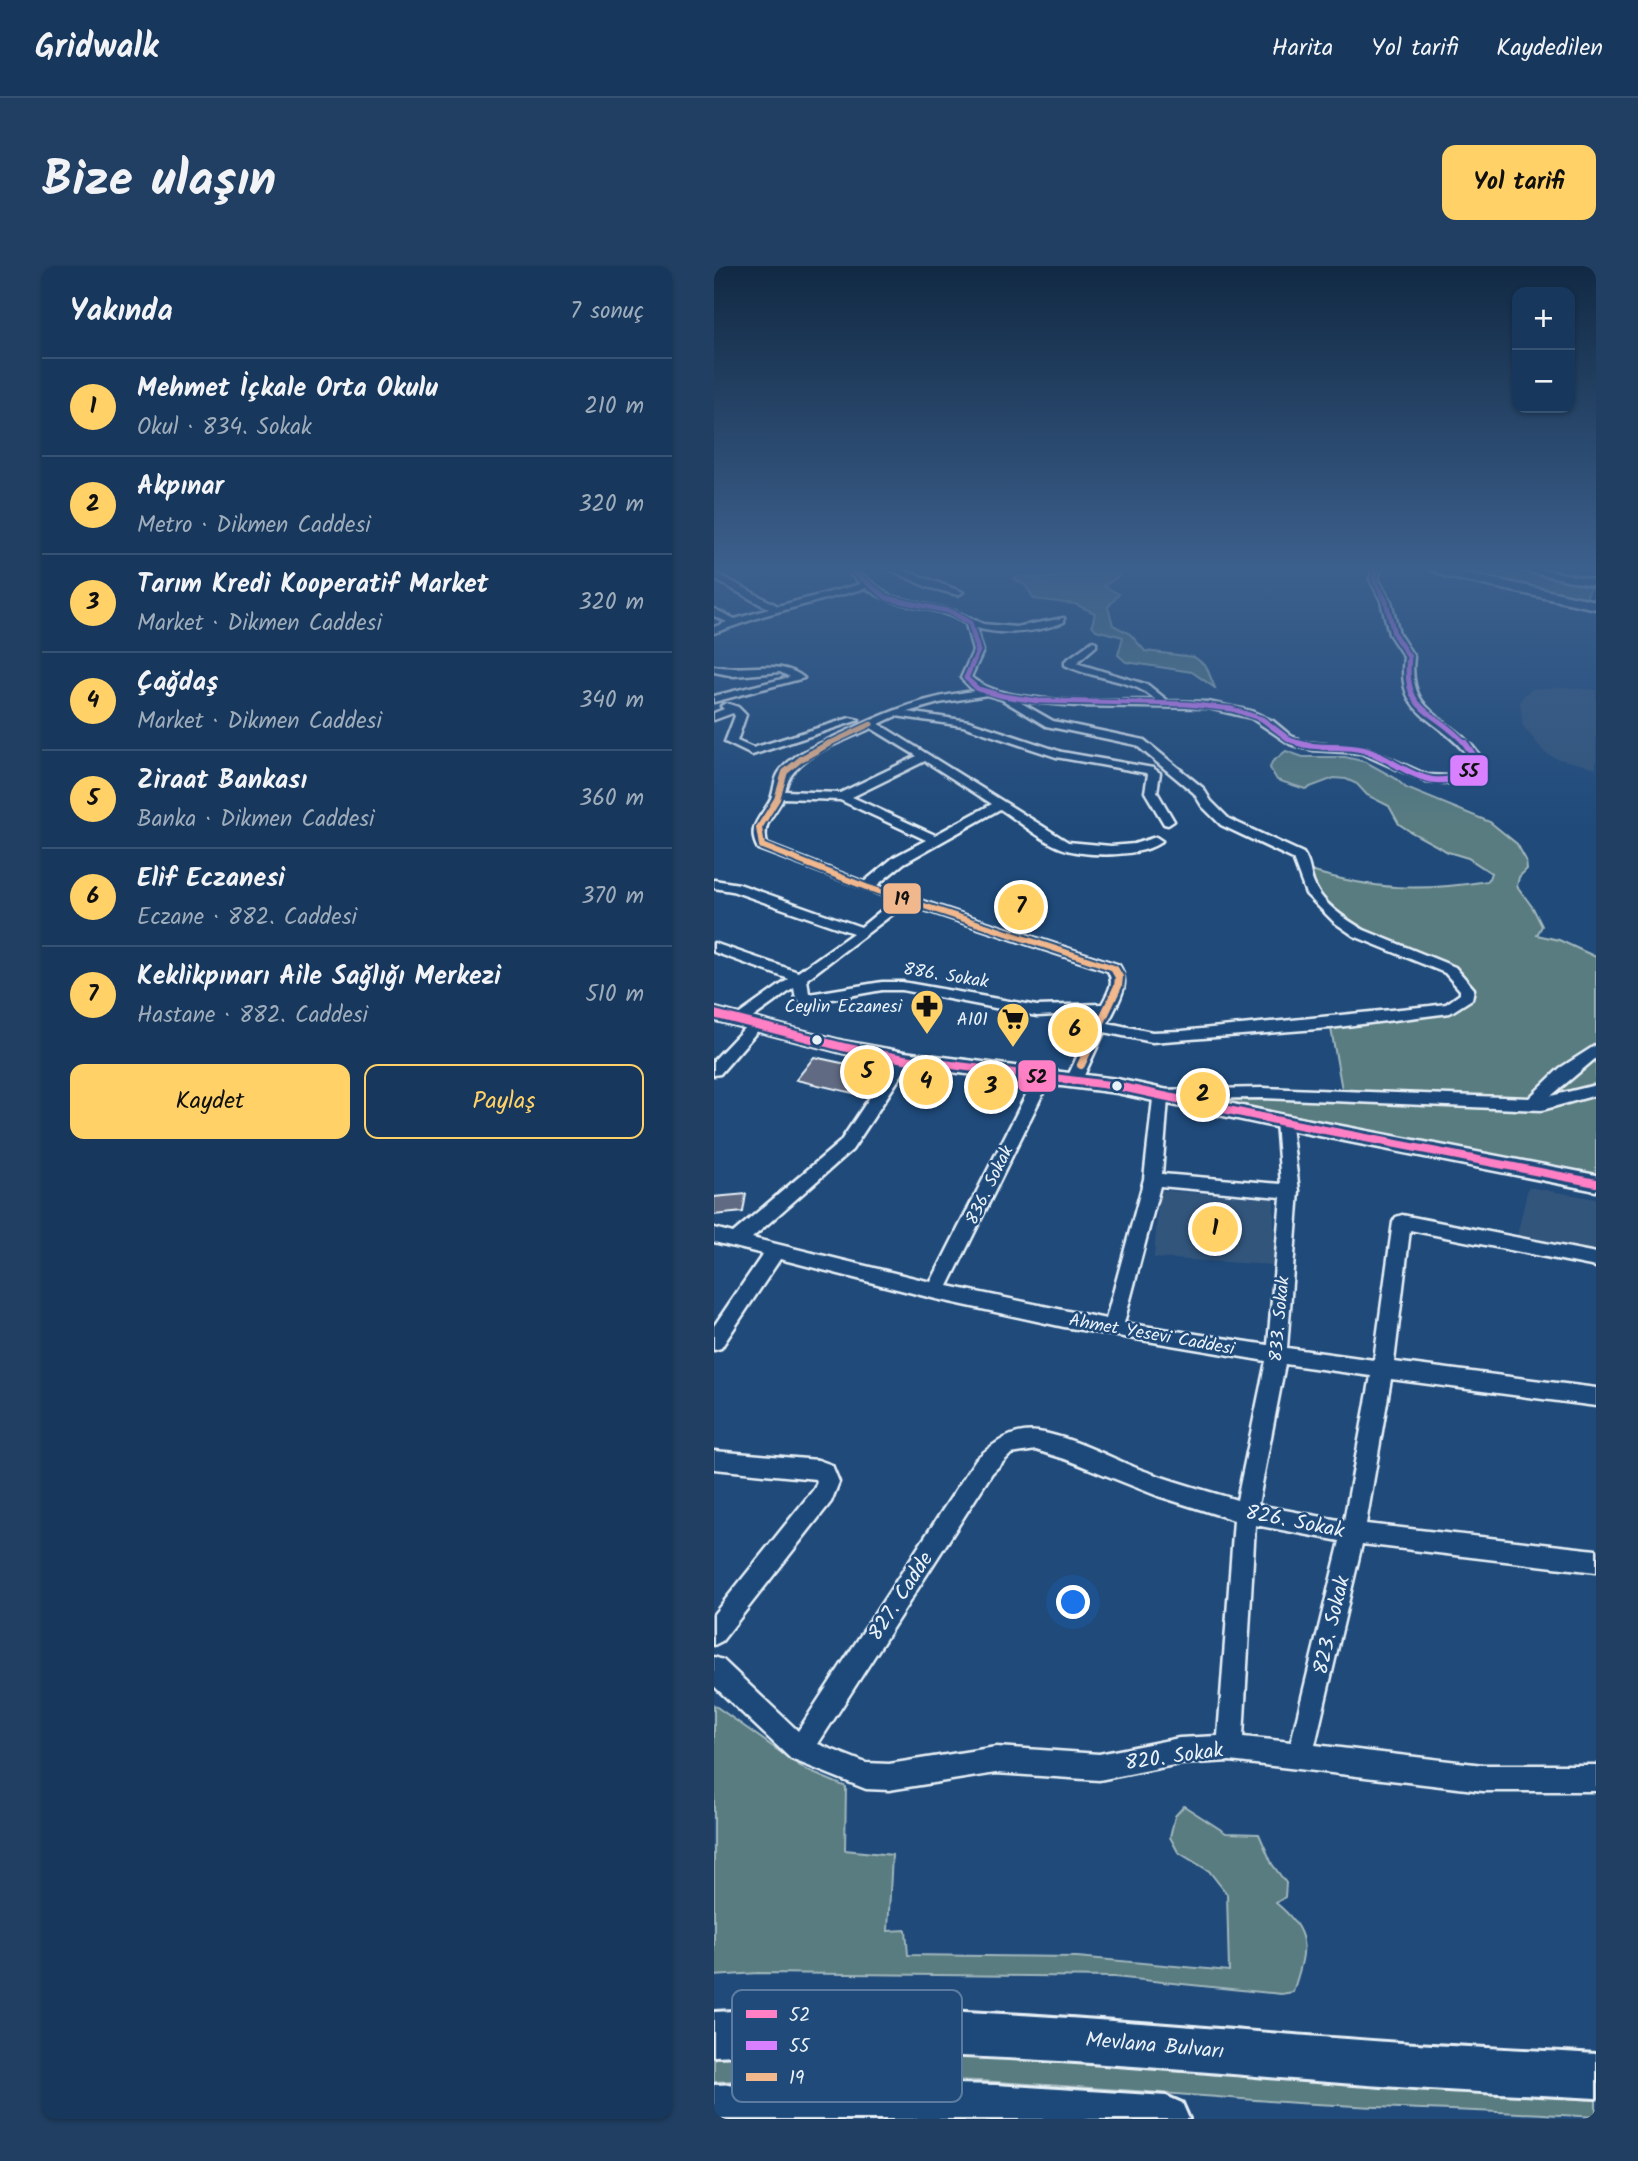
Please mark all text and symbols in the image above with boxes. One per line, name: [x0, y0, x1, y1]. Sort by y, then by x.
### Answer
text: Gridwalk: [35, 22, 158, 75]
text: Harita: [1272, 29, 1333, 68]
text: Yol tarifi: [1371, 29, 1458, 68]
text: Kaydedilen: [1496, 29, 1603, 68]
text: Bize ulaşın: [42, 143, 276, 221]
button: Yol tarifi: [1442, 145, 1596, 220]
map controls: [1512, 287, 1575, 413]
button: +: [1512, 287, 1575, 350]
text: Yakında: [70, 288, 173, 336]
text: 7 sonuç: [570, 294, 644, 330]
button: −: [1512, 350, 1575, 413]
text: Mehmet İçkale Orta Okulu: [137, 368, 438, 410]
text: 1: [90, 389, 96, 425]
text: 210 m: [584, 389, 644, 425]
text: Okul · 834. Sokak: [137, 410, 312, 446]
text: Akpınar: [137, 466, 224, 508]
text: 2: [86, 487, 100, 523]
text: 320 m: [578, 487, 644, 523]
text: Metro · Dikmen Caddesi: [137, 508, 371, 544]
text: Tarım Kredi Kooperatif Market: [137, 564, 489, 606]
text: 3: [87, 585, 99, 621]
text: 320 m: [578, 585, 644, 621]
text: Market · Dikmen Caddesi: [137, 606, 382, 642]
text: Çağdaş: [137, 662, 218, 704]
text: 4: [87, 683, 99, 719]
text: 340 m: [579, 683, 644, 719]
text: Market · Dikmen Caddesi: [137, 704, 382, 740]
line badge: 55: [1449, 754, 1489, 787]
text: 55: [1458, 757, 1480, 787]
text: Ziraat Bankası: [137, 760, 307, 802]
text: 5: [87, 781, 99, 817]
text: 360 m: [579, 781, 644, 817]
text: Banka · Dikmen Caddesi: [137, 802, 375, 838]
text: Elif Eczanesi: [137, 858, 285, 900]
text: 6: [87, 879, 99, 915]
text: 370 m: [581, 879, 644, 915]
pin: 7: [998, 881, 1044, 933]
line badge: 19: [882, 882, 922, 915]
text: 19: [894, 885, 910, 915]
text: Eczane · 882. Caddesi: [137, 900, 357, 936]
street label: 886. Sokak: [901, 955, 991, 998]
text: Keklikpınarı Aile Sağlığı Merkezi: [137, 956, 501, 998]
text: 7: [88, 977, 98, 1013]
text: 510 m: [585, 977, 644, 1013]
pharmacy icon: Ceylin Eczanesi: [908, 987, 946, 1036]
place label: Ceylin Eczanesi: [785, 993, 903, 1022]
text: Hastane · 882. Caddesi: [137, 998, 368, 1034]
supermarket icon: A101: [994, 1000, 1032, 1049]
pin: 6: [1052, 1004, 1098, 1056]
place label: A101: [957, 1006, 988, 1035]
unlabelled marker: [810, 1033, 824, 1047]
pin: 5: [844, 1046, 890, 1098]
pin: 4: [903, 1056, 949, 1108]
line badge: 52: [1017, 1059, 1057, 1093]
pin: 3: [968, 1061, 1014, 1113]
text: 52: [1026, 1063, 1047, 1093]
button: Kaydet: [70, 1064, 350, 1139]
button: Paylaş: [364, 1064, 644, 1139]
pin: 2: [1180, 1069, 1226, 1121]
unlabelled marker: [1110, 1079, 1124, 1093]
street label: 836. Sokak: [959, 1140, 1022, 1231]
pin: 1: [1192, 1203, 1238, 1255]
street label: 833. Sokak: [1262, 1275, 1299, 1363]
street label: Ahmet Yesevi Caddesi: [1067, 1307, 1238, 1364]
street label: 826. Sokak: [1242, 1497, 1347, 1548]
street label: 827. Cadde: [860, 1545, 943, 1648]
street label: 823. Sokak: [1305, 1573, 1360, 1678]
your location: [1056, 1585, 1090, 1619]
street label: 820. Sokak: [1123, 1734, 1226, 1781]
legend: [732, 1990, 962, 2102]
text: 52: [789, 2001, 810, 2031]
street label: Mevlana Bulvarı: [1084, 2024, 1226, 2069]
text: 55: [789, 2032, 811, 2062]
text: 19: [789, 2064, 804, 2094]

